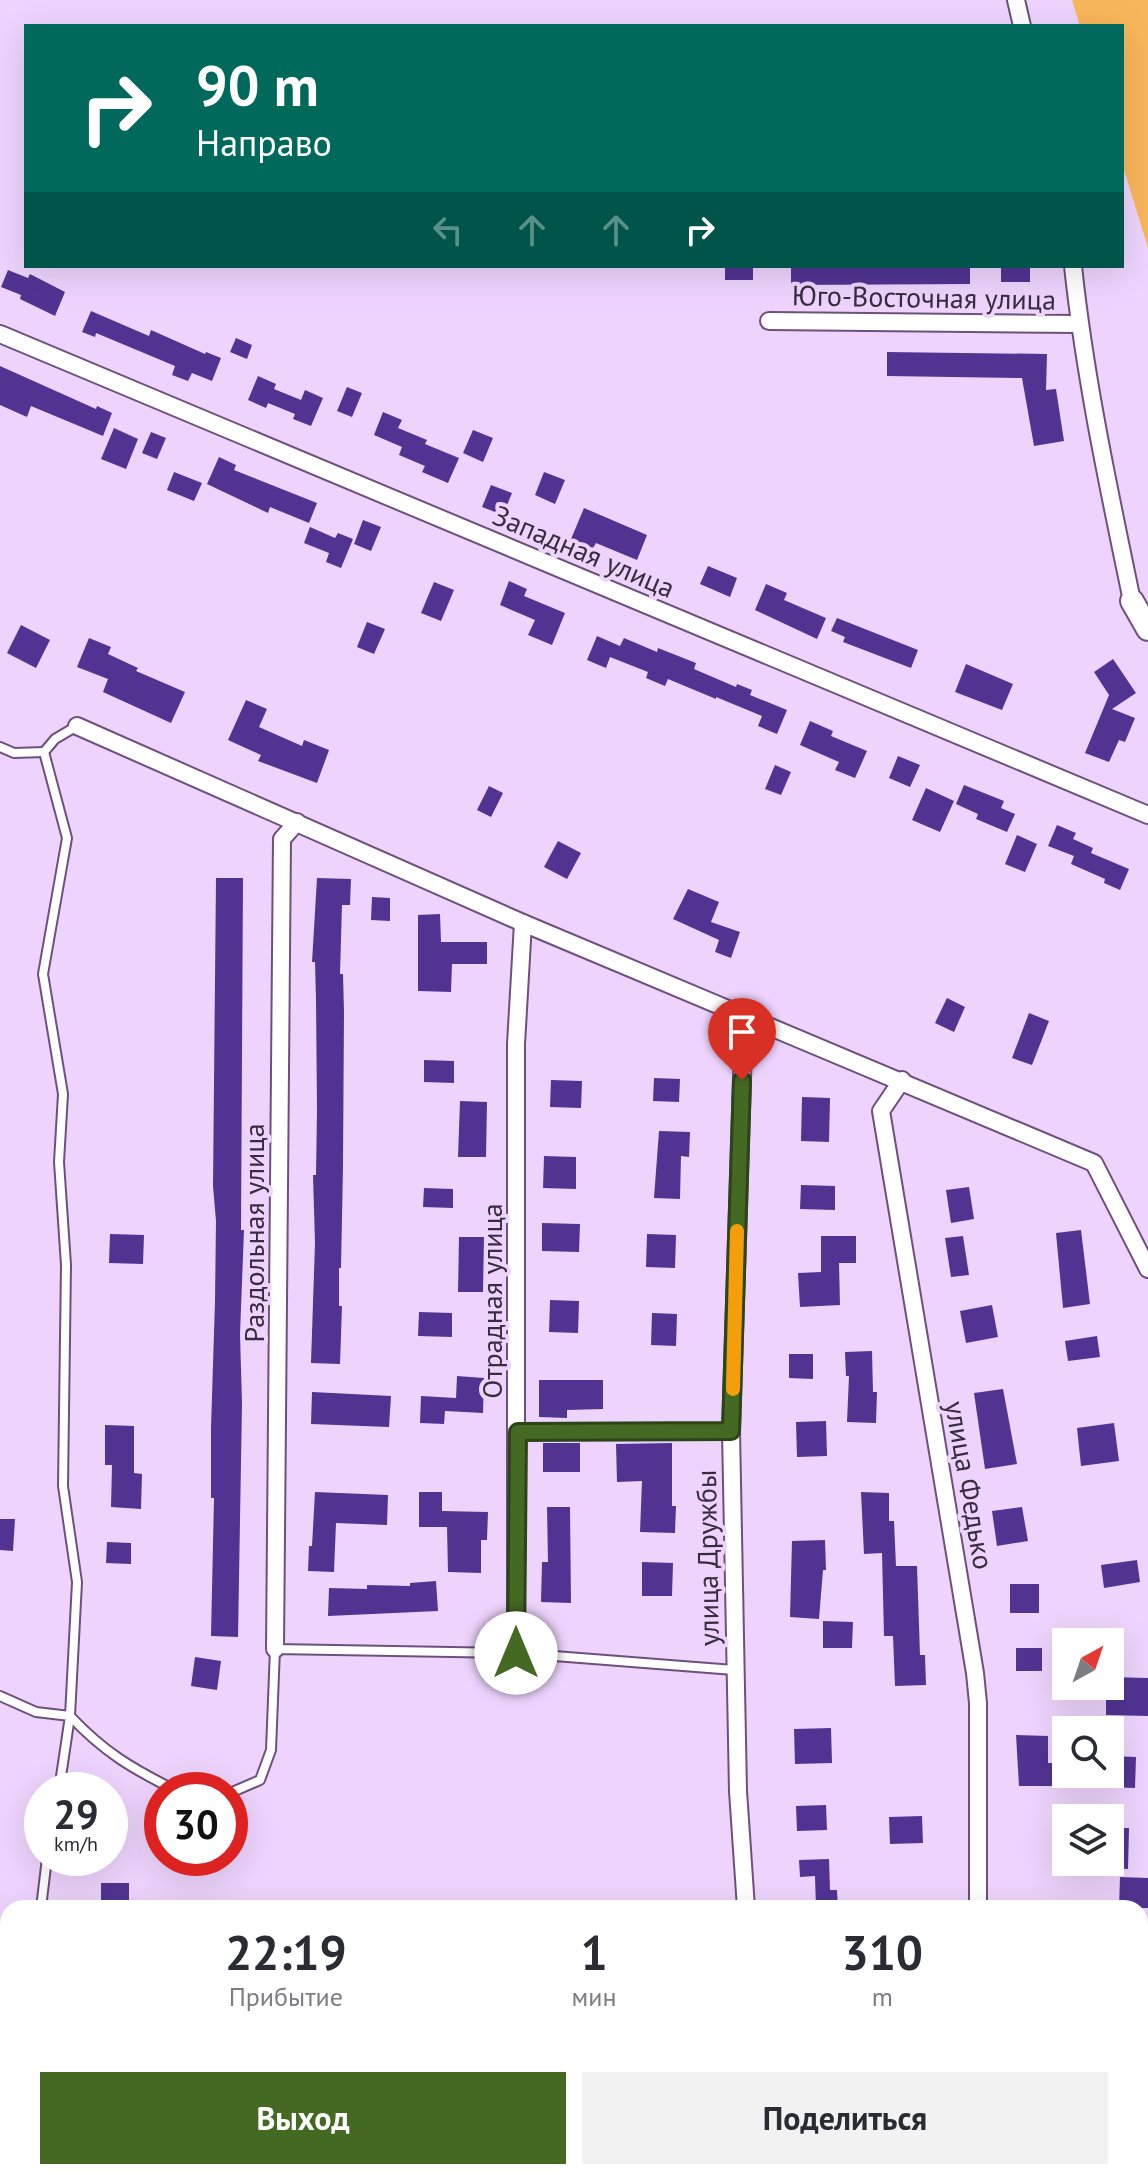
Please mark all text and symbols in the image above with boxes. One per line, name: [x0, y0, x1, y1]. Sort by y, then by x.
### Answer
text: 90 m: [196, 49, 319, 121]
icon: right: [64, 56, 168, 160]
text: Направо: [196, 119, 332, 166]
icon: left: [426, 208, 470, 252]
icon: ahead: [510, 208, 554, 252]
icon: ahead: [594, 208, 638, 252]
icon: right: [678, 208, 722, 252]
street label: Юго-Восточная улица: [792, 276, 1056, 318]
street label: Западная улица: [487, 496, 681, 606]
pin: [708, 998, 776, 1080]
icon: arrive: [720, 1010, 764, 1054]
street label: Раздольная улица: [235, 1123, 272, 1343]
street label: Отрадная улица: [473, 1203, 510, 1399]
street label: улица Федько: [937, 1398, 1003, 1572]
street label: улица Дружбы: [687, 1469, 727, 1647]
position arrow: [474, 1611, 558, 1695]
north arrow: [1052, 1628, 1124, 1700]
map controls: [1052, 1628, 1124, 1876]
button: search: [1052, 1716, 1124, 1788]
speed limit sign: 30: [144, 1772, 248, 1876]
text: 29: [53, 1788, 99, 1840]
button: layers: [1052, 1804, 1124, 1876]
text: km/h: [54, 1831, 98, 1857]
text: 22:19: [225, 1921, 347, 1983]
text: 1: [580, 1921, 608, 1983]
text: 310: [841, 1921, 923, 1983]
text: Прибытие: [229, 1980, 343, 2013]
text: мин: [572, 1980, 617, 2013]
text: m: [872, 1980, 893, 2013]
button: Выход: [40, 2072, 566, 2164]
button: Поделиться: [582, 2072, 1108, 2164]

